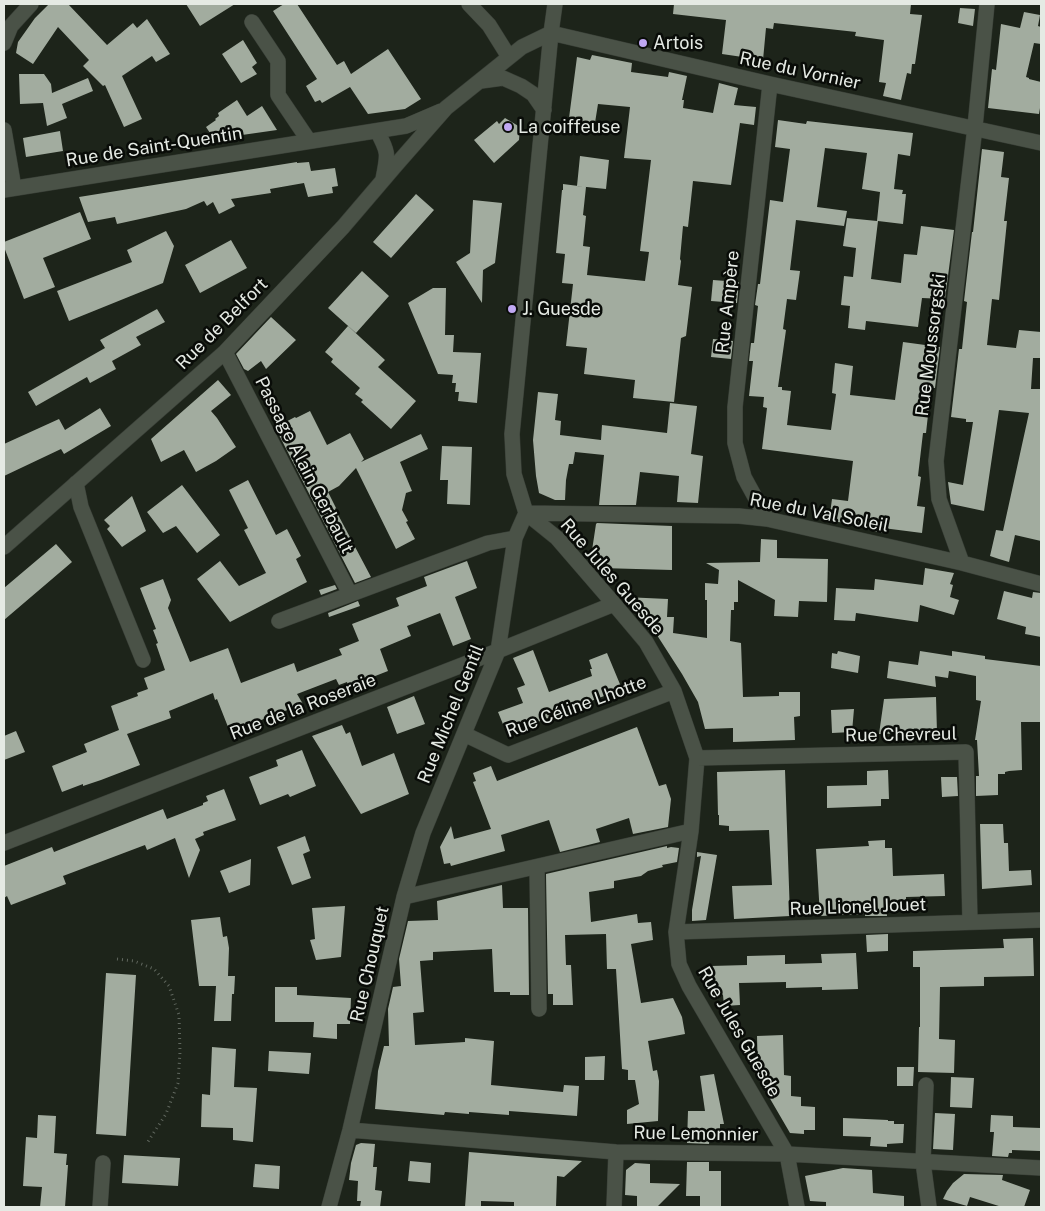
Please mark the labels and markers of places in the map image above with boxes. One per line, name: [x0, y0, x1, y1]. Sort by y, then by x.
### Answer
place label: Artois: [653, 32, 703, 54]
marker: Artois: [637, 37, 649, 49]
place label: La coiffeuse: [518, 116, 620, 138]
marker: La coiffeuse: [502, 121, 514, 133]
place label: J. Guesde: [522, 298, 601, 320]
marker: J. Guesde: [506, 303, 518, 315]

